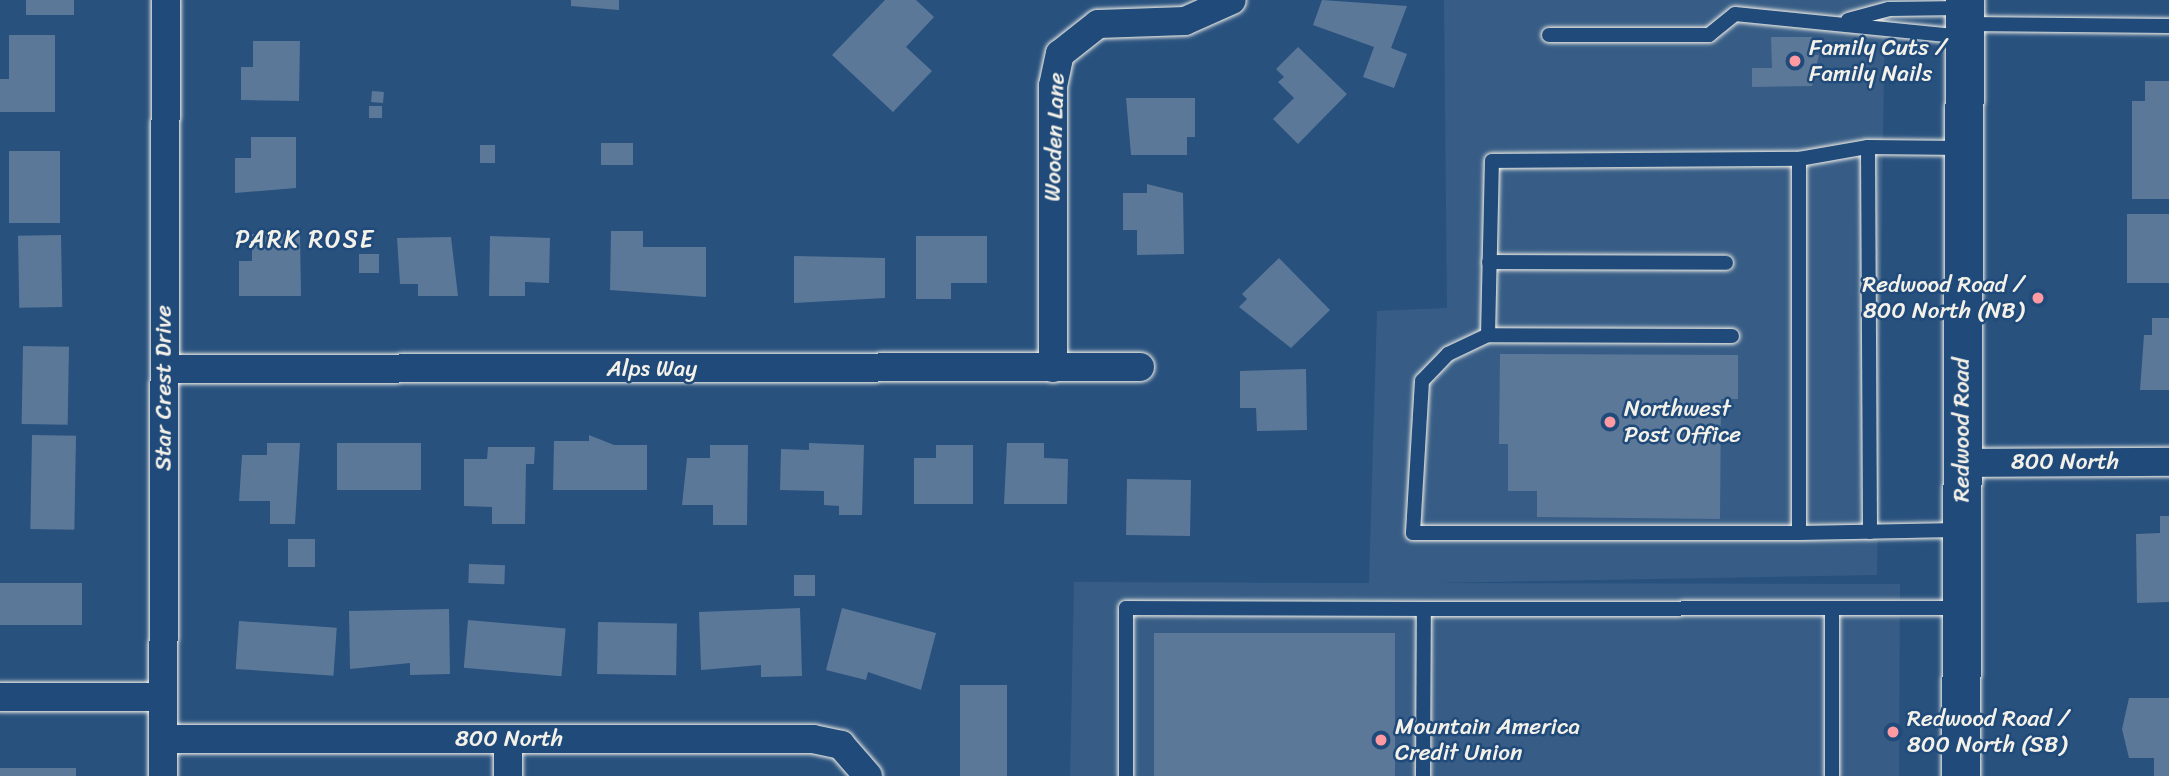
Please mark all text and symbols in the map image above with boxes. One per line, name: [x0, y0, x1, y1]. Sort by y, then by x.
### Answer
place label: Family Cuts / Family Nails: [1809, 34, 1946, 88]
marker: Family Cuts / Family Nails: [1787, 53, 1803, 69]
street label: Wooden Lane: [1039, 72, 1071, 202]
district label: PARK ROSE: [236, 226, 374, 254]
place label: Redwood Road / 800 North (NB): [1862, 271, 2024, 325]
marker: Redwood Road / 800 North (NB): [2030, 290, 2046, 306]
street label: Star Crest Drive: [150, 306, 178, 470]
street label: Alps Way: [607, 355, 697, 383]
street label: Redwood Road: [1948, 358, 1976, 502]
place label: Northwest Post Office: [1624, 395, 1741, 449]
marker: Northwest Post Office: [1602, 414, 1618, 430]
street label: 800 North: [2011, 448, 2119, 476]
place label: Redwood Road / 800 North (SB): [1907, 705, 2069, 759]
place label: Mountain America Credit Union: [1395, 713, 1580, 767]
marker: Redwood Road / 800 North (SB): [1885, 724, 1901, 740]
street label: 800 North: [455, 725, 563, 753]
marker: Mountain America Credit Union: [1373, 732, 1389, 748]

